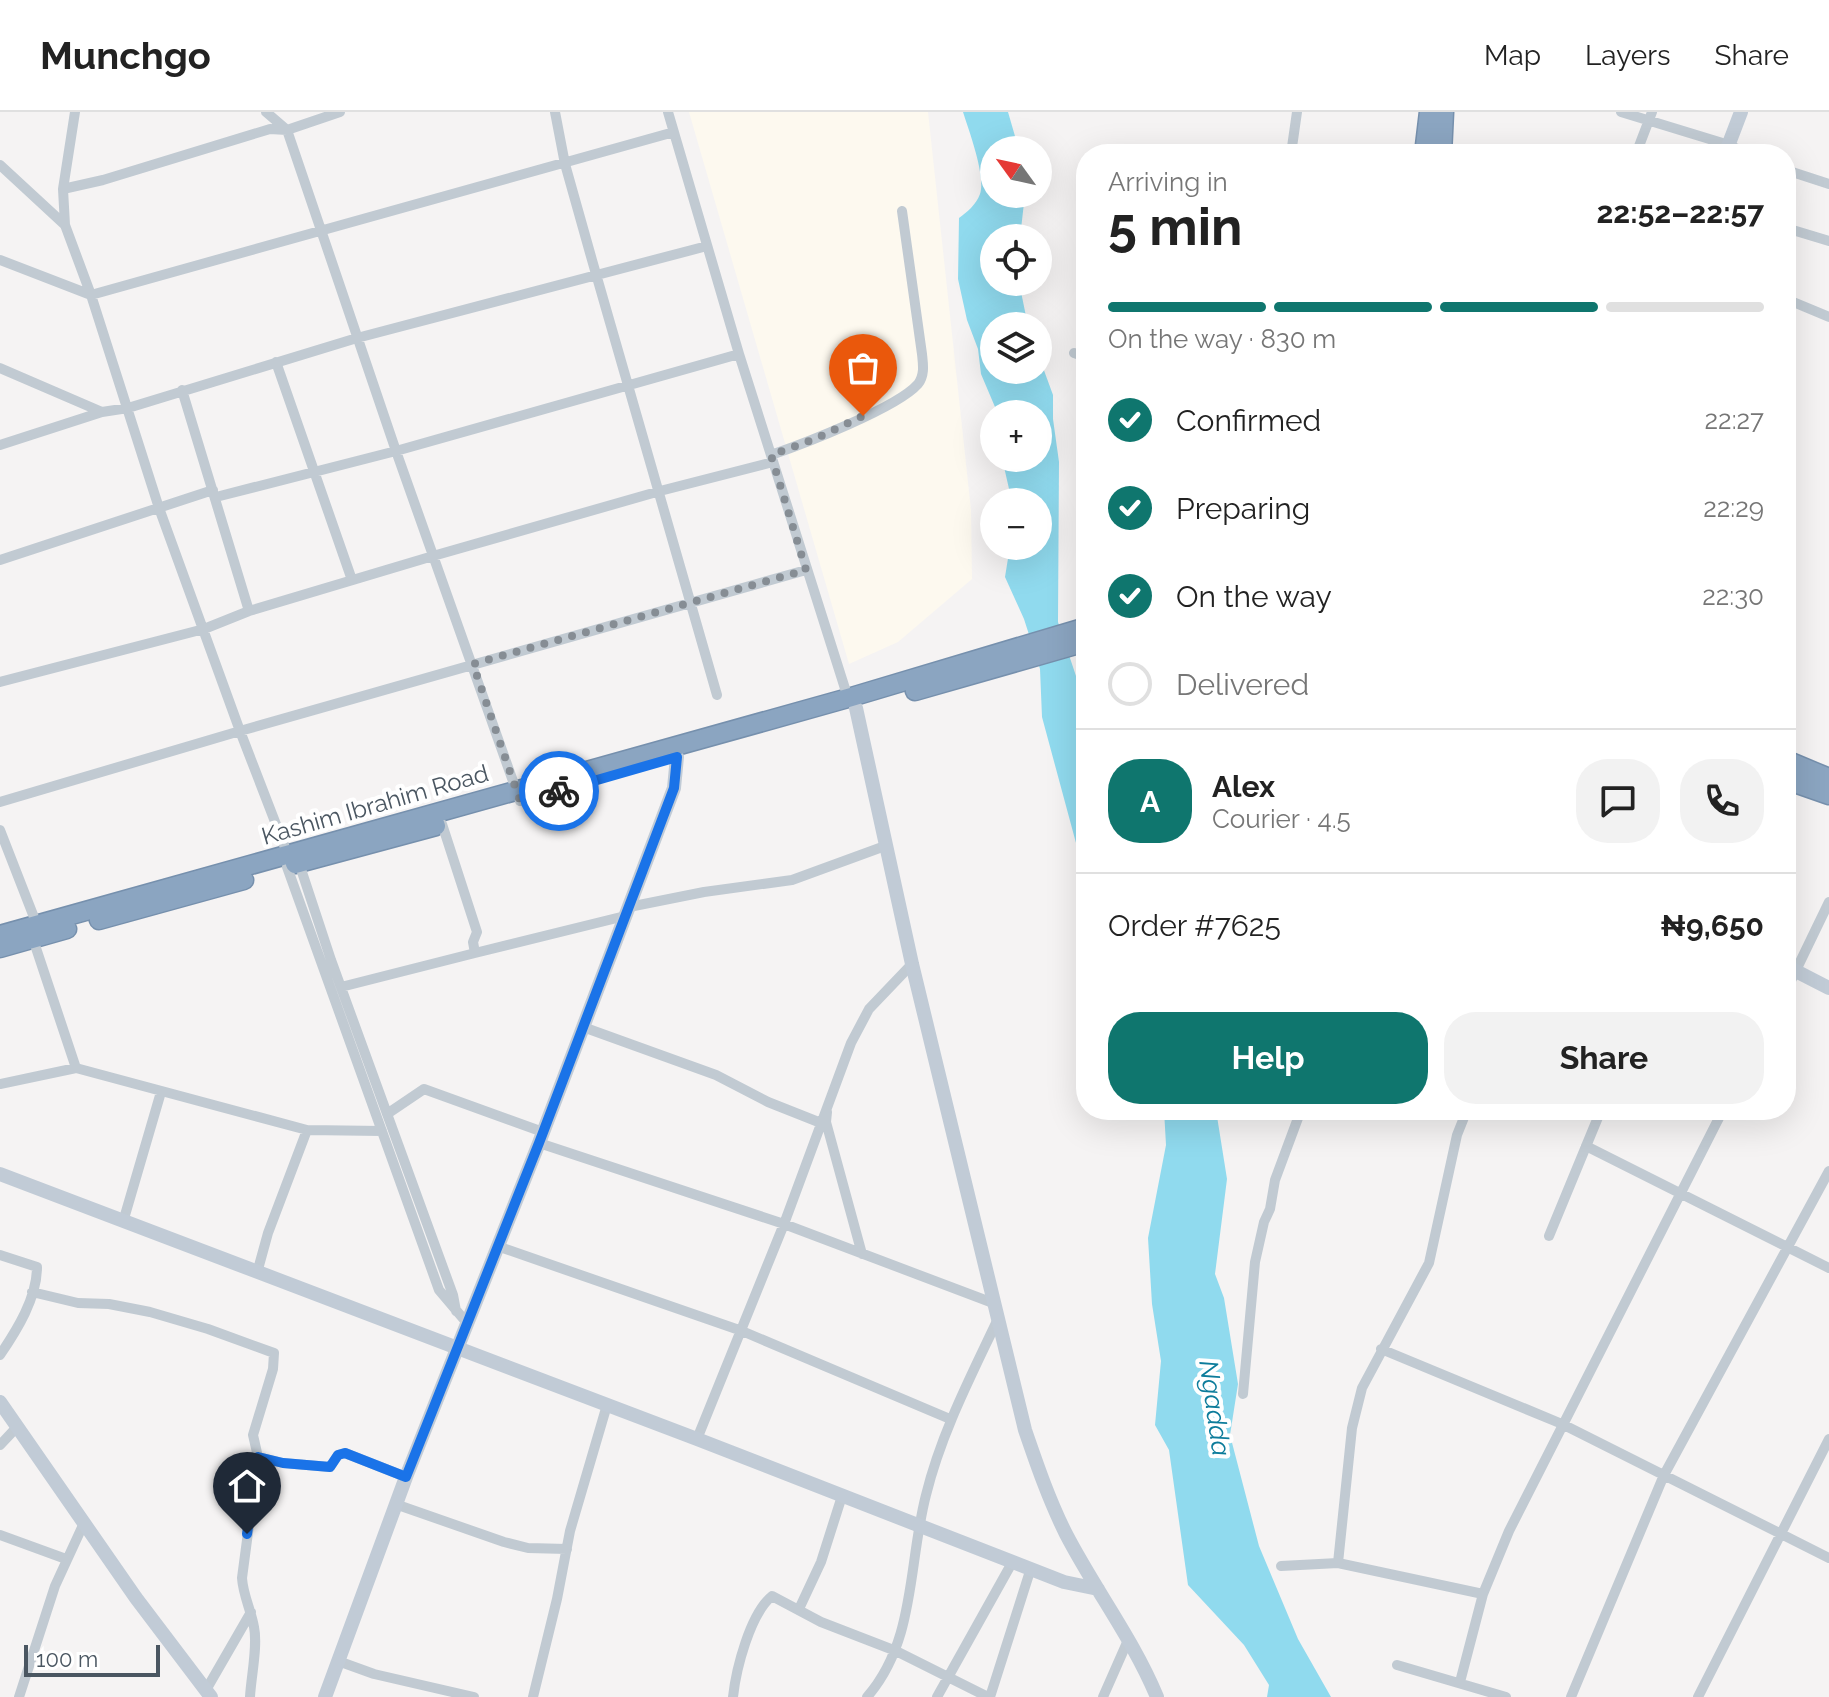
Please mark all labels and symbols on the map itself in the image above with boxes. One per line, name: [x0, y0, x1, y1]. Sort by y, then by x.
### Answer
north arrow: [980, 136, 1052, 208]
pin: [829, 334, 897, 416]
courier: [519, 751, 599, 831]
street label: Kashim Ibrahim Road: [258, 758, 492, 851]
water label: Ngadda: [1193, 1358, 1237, 1458]
pin: [213, 1452, 281, 1534]
scale bar: [24, 1641, 160, 1677]

